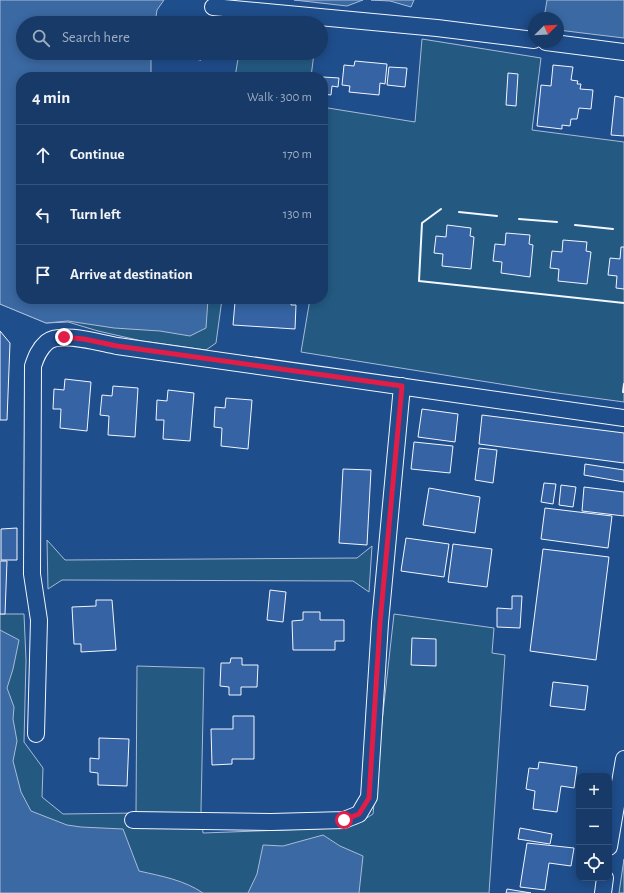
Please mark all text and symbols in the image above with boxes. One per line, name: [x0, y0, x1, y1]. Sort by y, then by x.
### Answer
north arrow: [528, 12, 564, 48]
search box: [16, 16, 328, 60]
icon: search: [30, 27, 52, 49]
text: Search here: [62, 30, 130, 45]
text: 4 min: [32, 89, 70, 106]
text: Walk · 300 m: [247, 91, 312, 104]
icon: ahead: [32, 144, 54, 166]
text: Continue: [70, 147, 125, 162]
text: 170 m: [283, 148, 312, 161]
icon: left: [32, 204, 54, 226]
text: Turn left: [70, 207, 121, 222]
text: 130 m: [283, 208, 312, 221]
icon: arrive: [32, 264, 54, 286]
text: Arrive at destination: [70, 267, 193, 282]
route end: [55, 328, 73, 346]
map controls: [576, 773, 612, 881]
button: +: [576, 773, 612, 809]
button: −: [576, 809, 612, 845]
route start: [335, 811, 353, 829]
button: locate: [576, 845, 612, 881]

